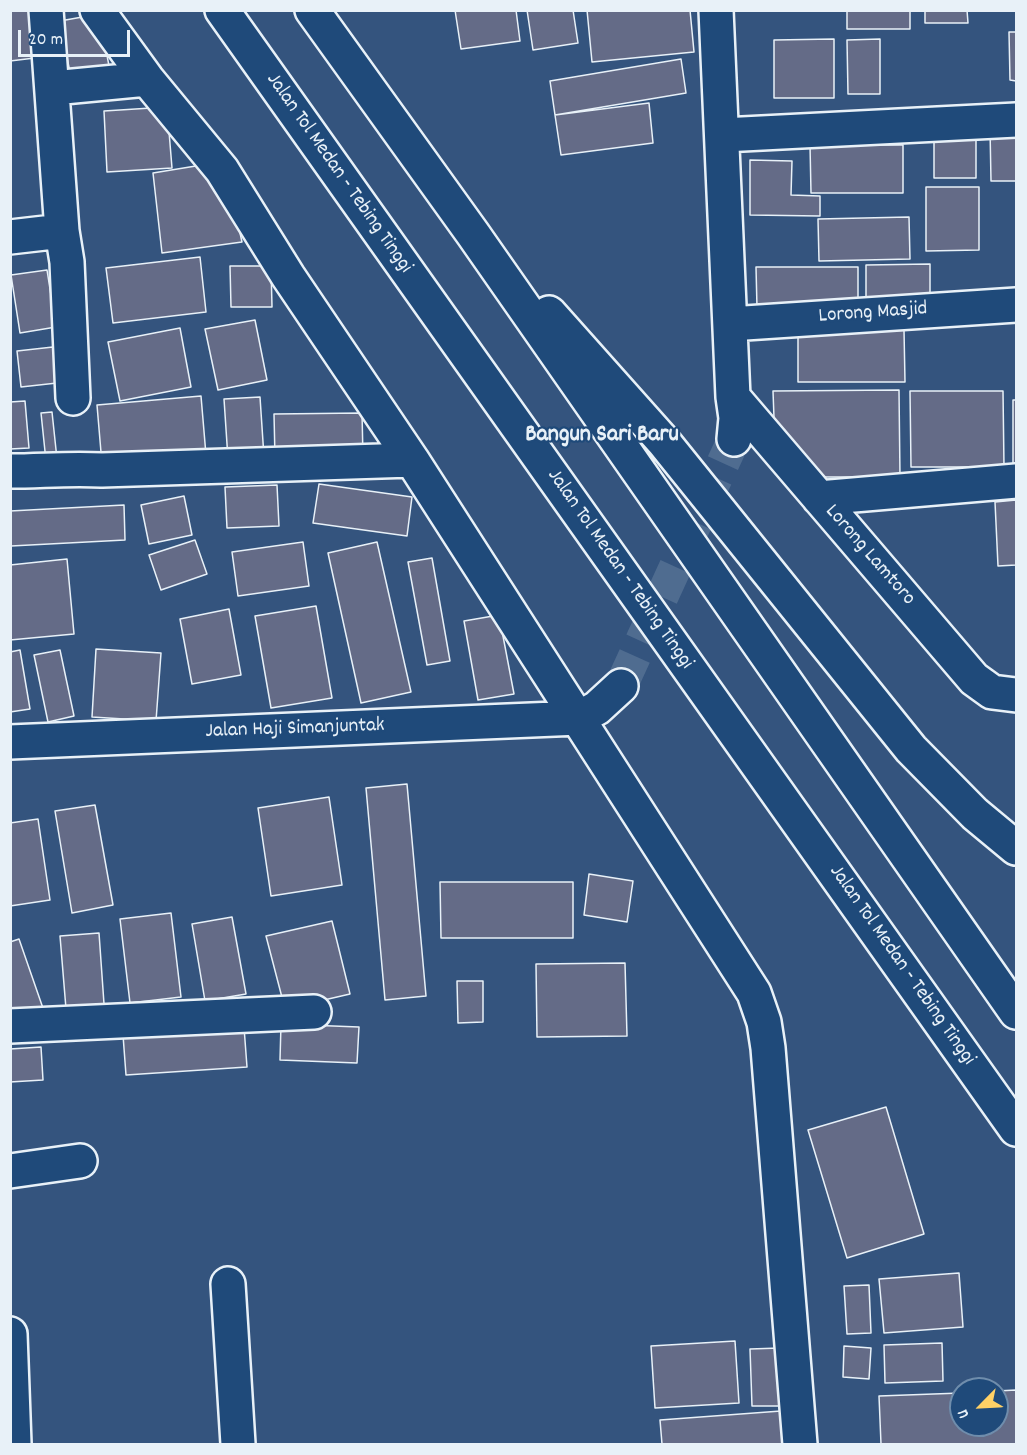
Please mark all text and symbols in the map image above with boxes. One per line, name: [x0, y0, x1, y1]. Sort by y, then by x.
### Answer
scale bar: [21, 18, 134, 56]
text: 20 m: [29, 28, 63, 53]
street label: Jalan Tol Medan - Tebing Tinggi: [259, 69, 417, 279]
street label: Lorong Masjid: [818, 298, 928, 330]
district label: Bangun Sari Baru: [525, 423, 679, 451]
street label: Jalan Tol Medan - Tebing Tinggi: [540, 465, 698, 675]
street label: Lorong Lamtoro: [818, 500, 920, 612]
street label: Jalan Haji Simanjuntak: [205, 714, 385, 746]
street label: Jalan Tol Medan - Tebing Tinggi: [822, 861, 980, 1071]
north arrow: [949, 1377, 1009, 1437]
text: U: [952, 1406, 976, 1422]

